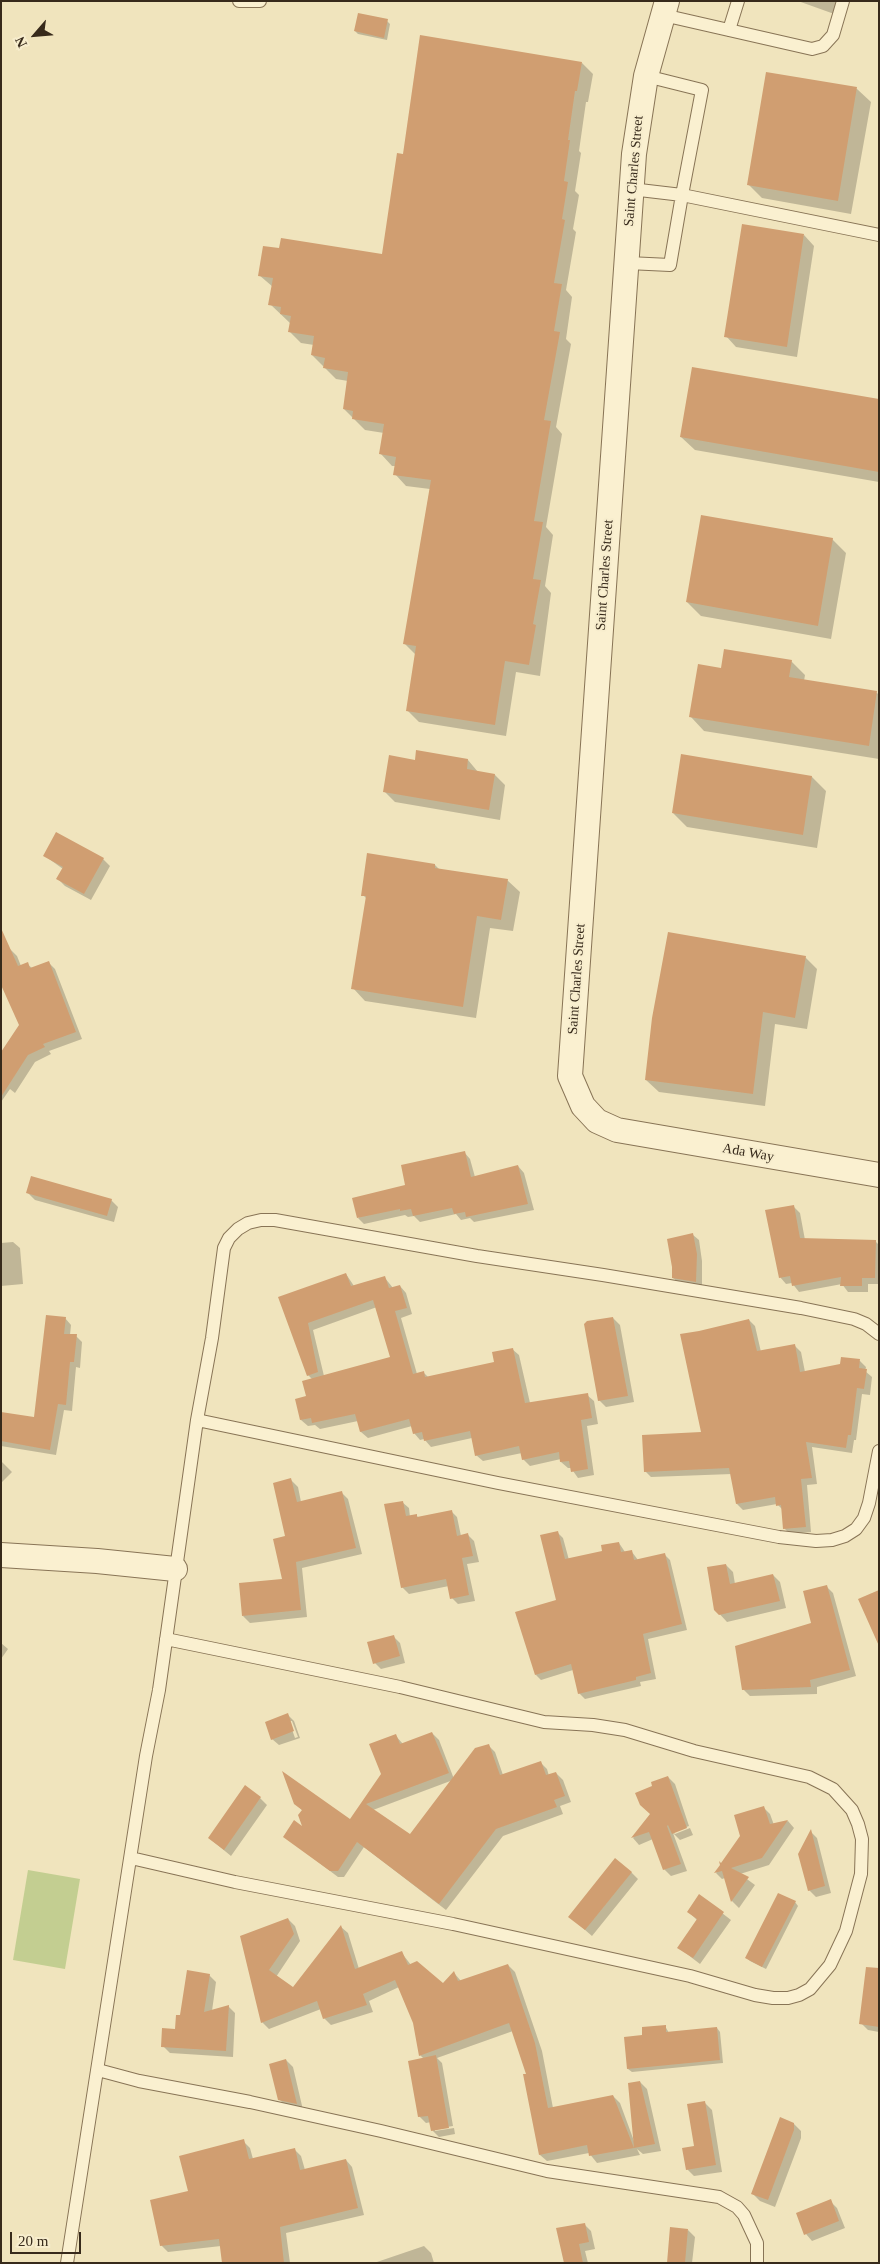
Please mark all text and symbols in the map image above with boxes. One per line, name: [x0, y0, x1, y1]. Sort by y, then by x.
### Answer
north arrow: [10, 10, 60, 60]
text: N: [12, 34, 30, 50]
street label: Saint Charles Street: [621, 115, 647, 227]
street label: Saint Charles Street: [593, 519, 617, 631]
street label: Saint Charles Street: [565, 923, 589, 1035]
street label: Ada Way: [721, 1140, 775, 1166]
scale bar: [12, 2222, 84, 2254]
text: 20 m: [18, 2233, 48, 2249]

